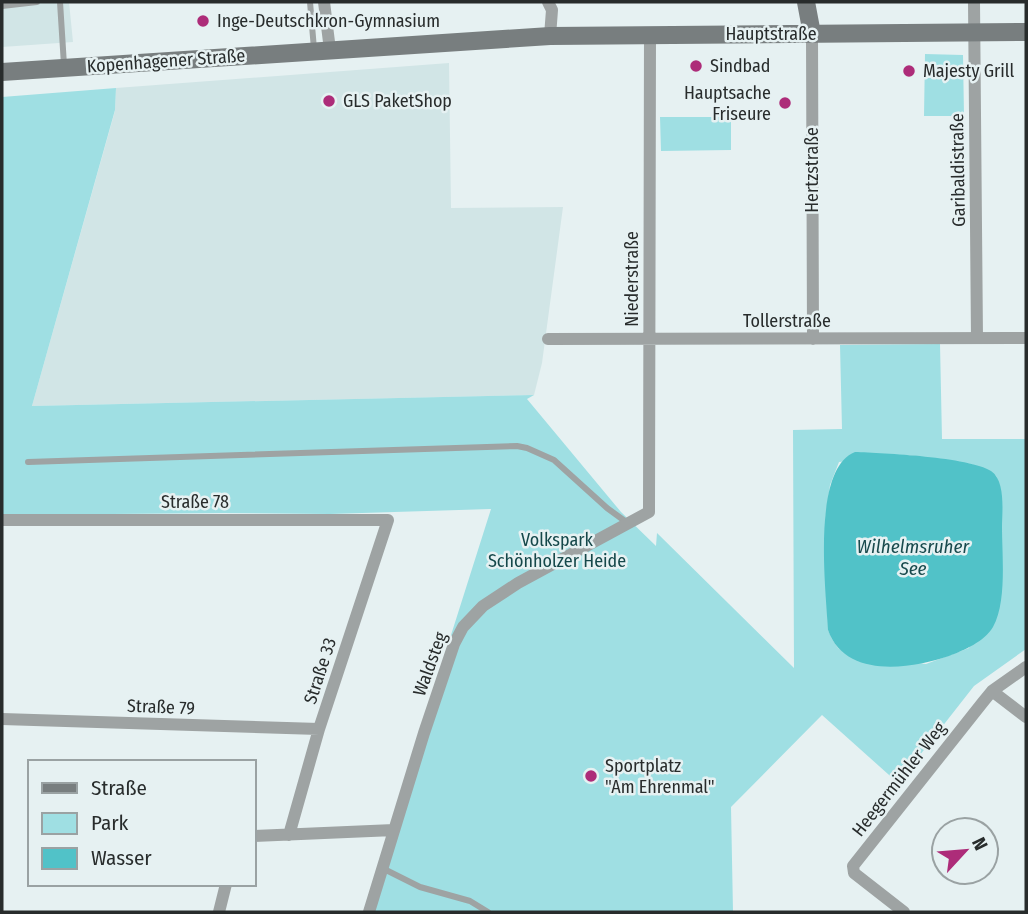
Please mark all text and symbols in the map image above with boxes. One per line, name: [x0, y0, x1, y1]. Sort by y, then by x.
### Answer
place label: Inge-Deutschkron-Gymnasium: [217, 10, 440, 32]
marker: Inge-Deutschkron-Gymnasium: [195, 13, 211, 29]
street label: Hauptstraße: [725, 23, 817, 45]
street label: Kopenhagener Straße: [86, 44, 246, 78]
place label: Sindbad: [710, 55, 770, 77]
marker: Sindbad: [688, 58, 704, 74]
place label: Majesty Grill: [923, 60, 1015, 82]
marker: Majesty Grill: [901, 63, 917, 79]
place label: Hauptsache Friseure: [684, 82, 771, 125]
place label: GLS PaketShop: [343, 90, 452, 112]
marker: GLS PaketShop: [321, 93, 337, 109]
marker: Hauptsache Friseure: [777, 95, 793, 111]
street label: Garibaldistraße: [946, 113, 970, 227]
street label: Hertzstraße: [801, 127, 823, 213]
street label: Niederstraße: [621, 231, 643, 327]
street label: Tollerstraße: [743, 310, 831, 332]
street label: Straße 78: [161, 491, 229, 513]
park label: Volkspark Schönholzer Heide: [488, 529, 626, 572]
water label: Wilhelmsruher See: [857, 535, 971, 580]
street label: Waldsteg: [408, 628, 452, 699]
street label: Straße 33: [299, 635, 341, 707]
street label: Straße 79: [127, 695, 195, 719]
street label: Heegermühler Weg: [847, 717, 951, 841]
place label: Sportplatz "Am Ehrenmal": [605, 755, 715, 798]
legend: [28, 760, 256, 886]
marker: Sportplatz "Am Ehrenmal": [583, 768, 599, 784]
text: Straße: [91, 775, 147, 801]
text: Park: [91, 810, 129, 836]
north arrow: [930, 816, 1000, 886]
text: N: [967, 834, 993, 854]
text: Wasser: [91, 845, 152, 871]

